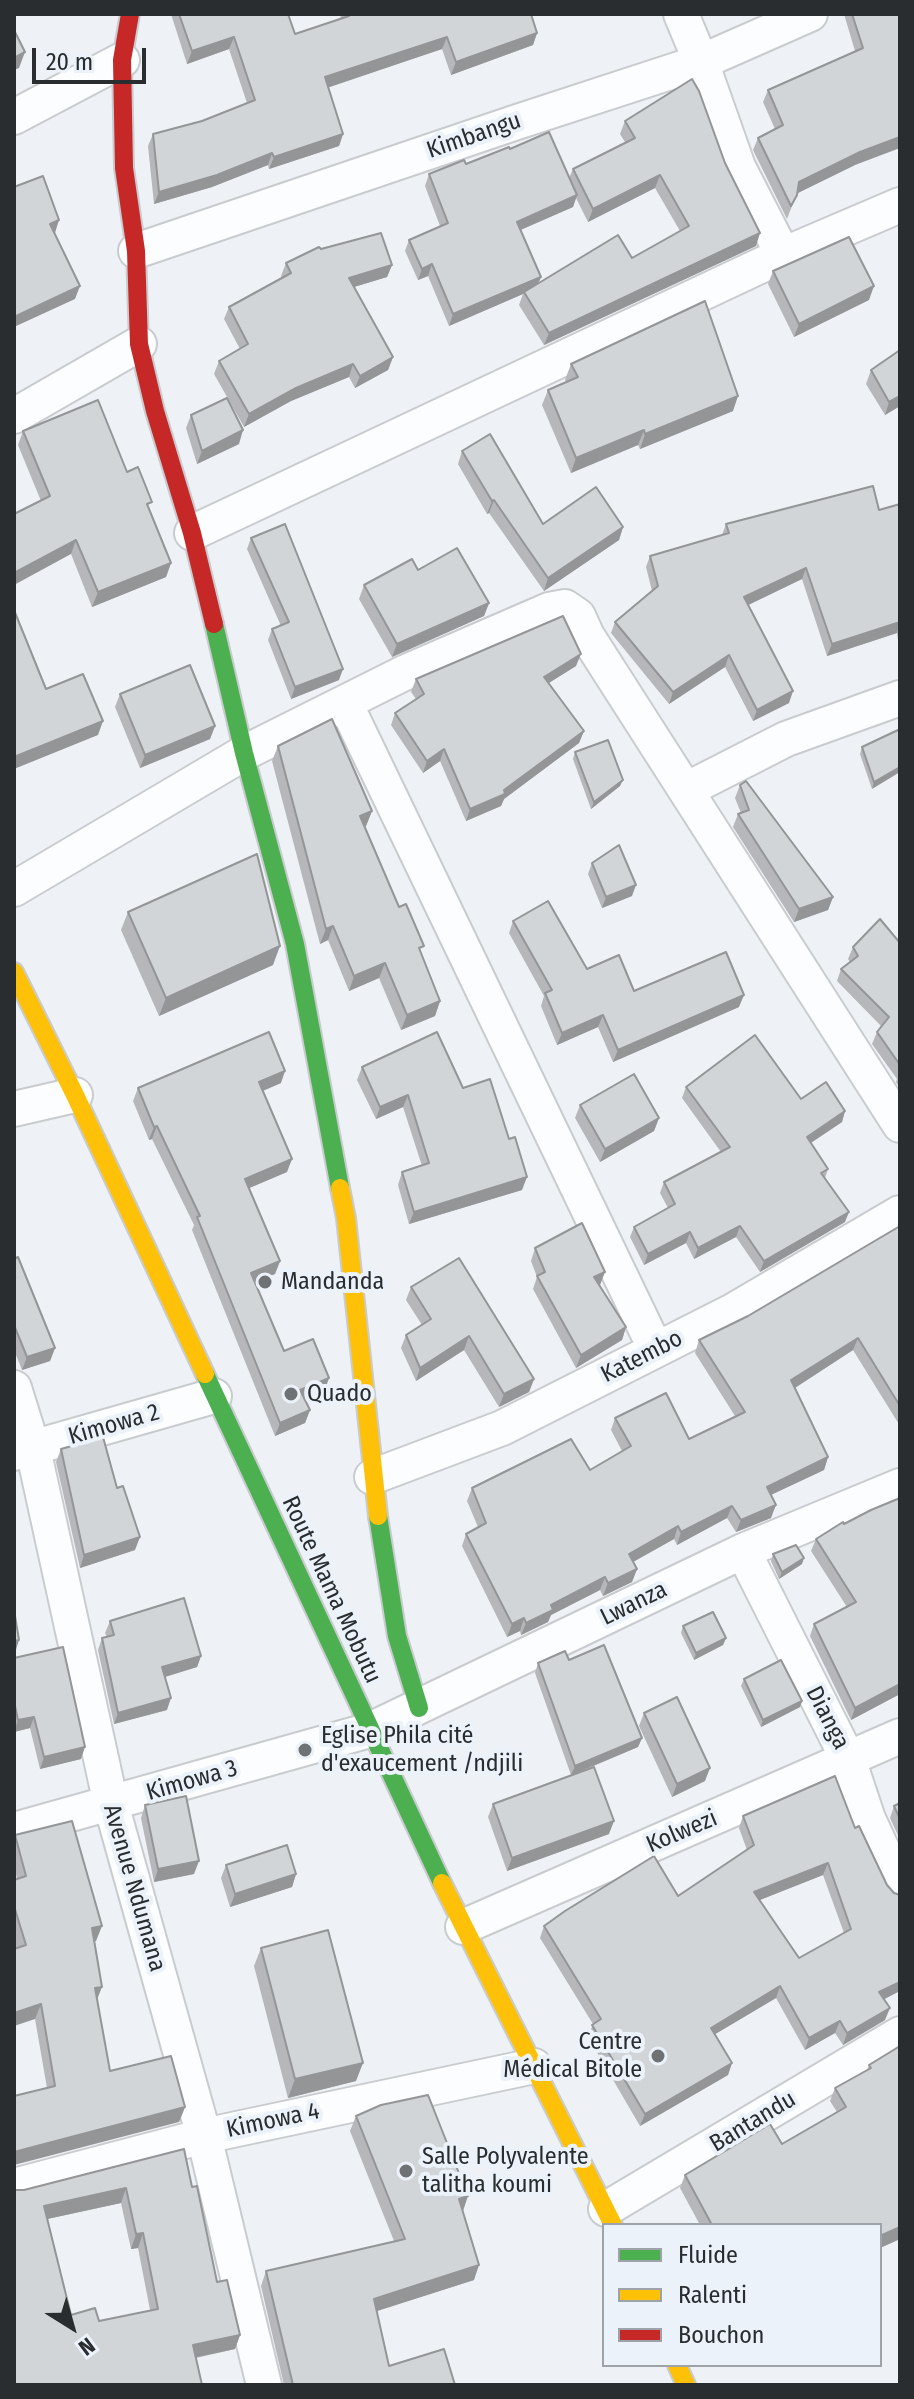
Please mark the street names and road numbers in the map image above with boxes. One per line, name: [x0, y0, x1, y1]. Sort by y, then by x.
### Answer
street label: Kimbangu: [423, 106, 525, 166]
street label: Katembo: [596, 1324, 688, 1390]
street label: Kimowa 2: [65, 1398, 163, 1452]
street label: Route Mama Mobutu: [275, 1492, 387, 1688]
street label: Lwanza: [596, 1576, 672, 1632]
street label: Dianga: [799, 1682, 855, 1754]
street label: Kimowa 3: [143, 1754, 241, 1808]
street label: Avenue Ndumana: [96, 1801, 172, 1975]
street label: Kolwezi: [642, 1804, 722, 1860]
street label: Bantandu: [705, 2085, 801, 2159]
street label: Kimowa 4: [224, 2097, 322, 2145]

